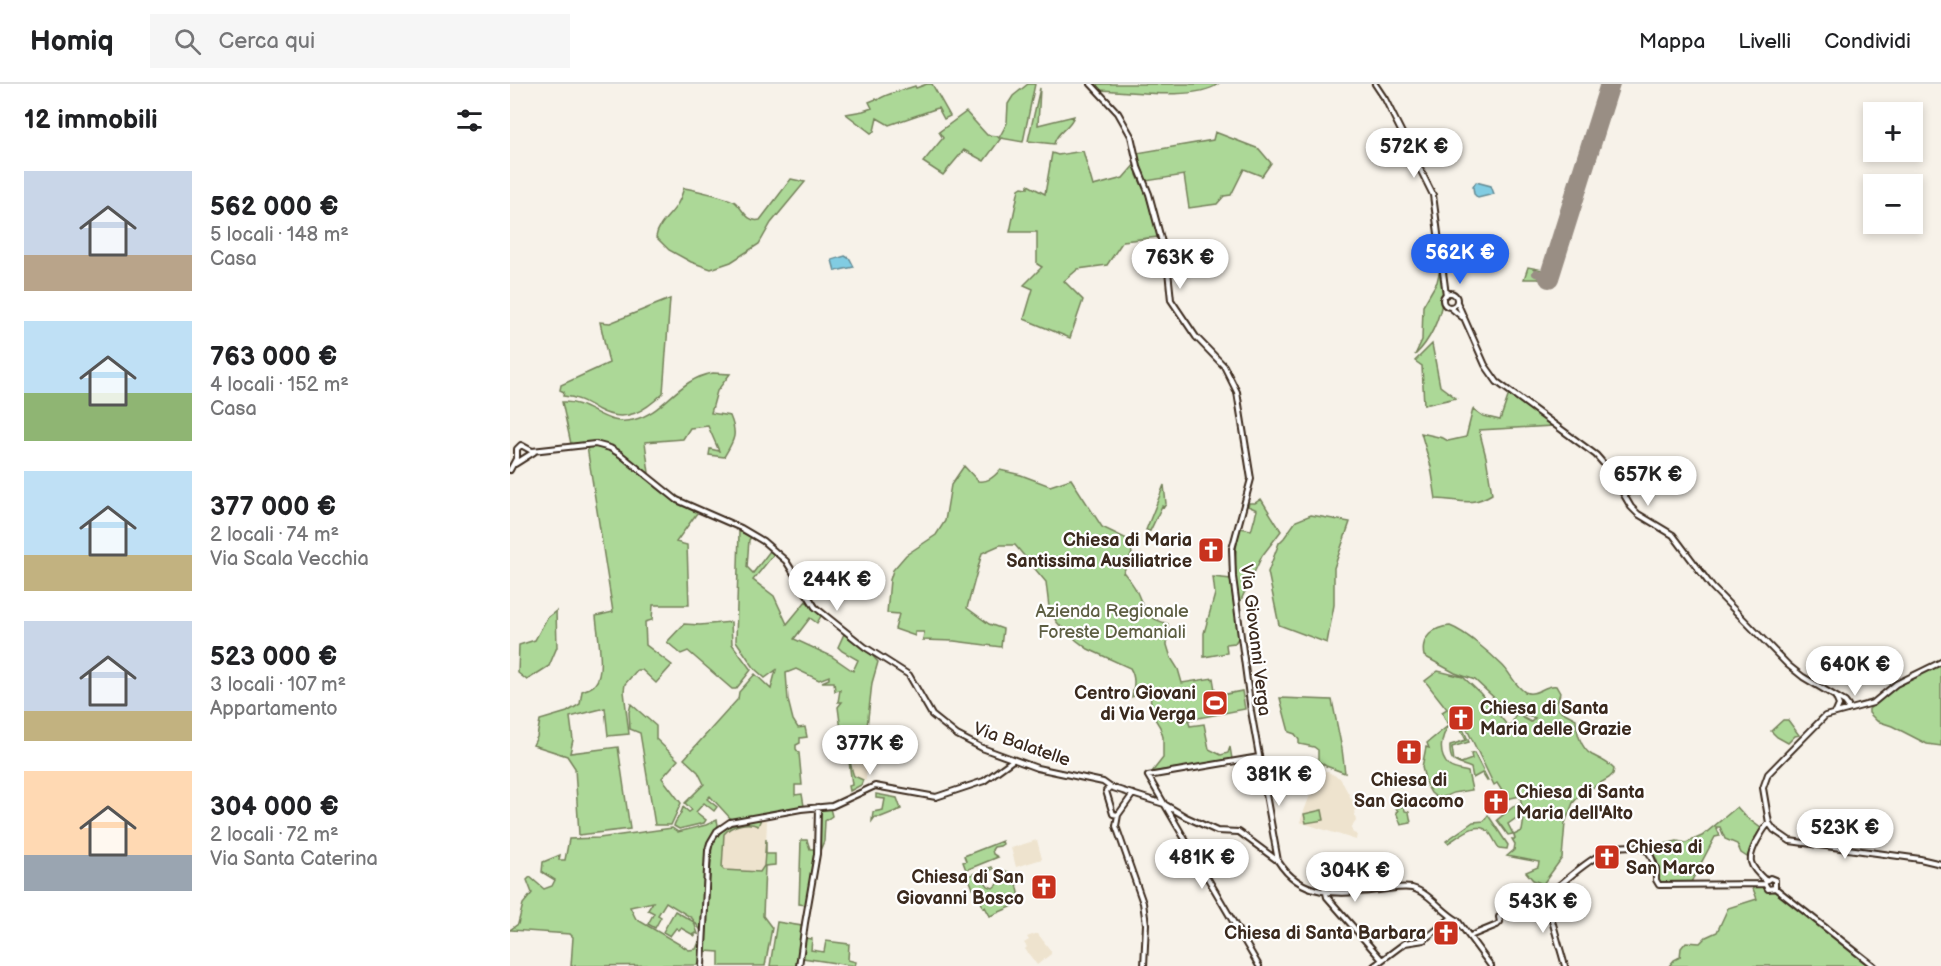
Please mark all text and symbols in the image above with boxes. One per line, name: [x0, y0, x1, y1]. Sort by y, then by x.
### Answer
search box: [150, 14, 570, 68]
text: Homiq: [30, 25, 114, 58]
icon: search: [171, 25, 204, 58]
text: Cerca qui: [219, 28, 315, 55]
text: Mappa: [1639, 29, 1705, 54]
text: Livelli: [1738, 29, 1791, 54]
text: Condividi: [1824, 29, 1911, 54]
map controls: [1863, 102, 1923, 234]
button: +: [1863, 102, 1923, 162]
icon: filters: [453, 104, 486, 137]
text: 12 immobili: [24, 105, 158, 136]
pin: 572K €: [1365, 128, 1463, 179]
text: 572K €: [1380, 135, 1448, 159]
button: −: [1863, 174, 1923, 234]
text: 562 000 €: [210, 192, 339, 223]
icon: home: [72, 195, 144, 267]
text: 5 locali · 148 m²: [210, 223, 349, 247]
pin: 562K €: [1411, 234, 1509, 285]
pin: 763K €: [1131, 239, 1229, 290]
text: 562K €: [1425, 241, 1495, 265]
text: 763K €: [1146, 246, 1214, 270]
text: Casa: [210, 247, 257, 271]
text: 763 000 €: [210, 342, 337, 373]
icon: home: [72, 345, 144, 417]
text: 4 locali · 152 m²: [210, 373, 349, 397]
text: Casa: [210, 397, 257, 421]
pin: 657K €: [1599, 456, 1697, 507]
text: 657K €: [1614, 463, 1682, 487]
text: 377 000 €: [210, 492, 336, 523]
icon: home: [72, 495, 144, 567]
text: 2 locali · 74 m²: [210, 523, 339, 547]
place label: Chiesa di Maria Santissima Ausiliatrice: [1006, 530, 1192, 572]
church icon: Chiesa di Maria Santissima Ausiliatrice: [1196, 535, 1226, 565]
text: Via Scala Vecchia: [210, 547, 369, 571]
pin: 244K €: [788, 561, 886, 612]
street label: Via Giovanni Verga: [1236, 563, 1275, 717]
text: 244K €: [803, 568, 871, 592]
park label: Azienda Regionale Foreste Demaniali: [1035, 601, 1189, 643]
text: 523 000 €: [210, 642, 337, 673]
icon: home: [72, 645, 144, 717]
pin: 640K €: [1806, 646, 1904, 697]
text: 640K €: [1820, 653, 1890, 677]
text: 3 locali · 107 m²: [210, 673, 346, 697]
place label: Centro Giovani di Via Verga: [1074, 683, 1196, 725]
sports icon: Centro Giovani di Via Verga: [1200, 688, 1230, 718]
text: Appartamento: [210, 697, 338, 721]
place label: Chiesa di Santa Maria delle Grazie: [1480, 698, 1632, 740]
church icon: Chiesa di Santa Maria delle Grazie: [1446, 703, 1476, 733]
street label: Via Balatelle: [971, 718, 1073, 771]
pin: 377K €: [821, 725, 919, 776]
text: 377K €: [836, 732, 904, 756]
church icon: Chiesa di San Giacomo: [1394, 737, 1424, 767]
pin: 381K €: [1230, 756, 1328, 807]
text: 381K €: [1246, 763, 1312, 787]
place label: Chiesa di San Giacomo: [1354, 770, 1464, 812]
place label: Chiesa di Santa Maria dell'Alto: [1516, 782, 1645, 824]
church icon: Chiesa di Santa Maria dell'Alto: [1481, 787, 1511, 817]
text: 304 000 €: [210, 792, 339, 823]
icon: home: [72, 795, 144, 867]
pin: 523K €: [1796, 809, 1894, 860]
text: 523K €: [1811, 816, 1879, 840]
text: 2 locali · 72 m²: [210, 823, 339, 847]
place label: Chiesa di San Marco: [1626, 837, 1715, 879]
pin: 481K €: [1153, 839, 1251, 890]
church icon: Chiesa di San Marco: [1592, 842, 1622, 872]
text: 481K €: [1169, 846, 1235, 870]
text: Via Santa Caterina: [210, 847, 378, 871]
pin: 304K €: [1306, 852, 1404, 903]
text: 304K €: [1320, 859, 1390, 883]
place label: Chiesa di San Giovanni Bosco: [897, 867, 1024, 909]
church icon: Chiesa di San Giovanni Bosco: [1029, 872, 1059, 902]
pin: 543K €: [1494, 883, 1592, 934]
text: 543K €: [1508, 890, 1578, 914]
church icon: Chiesa di Santa Barbara: [1431, 918, 1461, 948]
place label: Chiesa di Santa Barbara: [1224, 923, 1426, 944]

